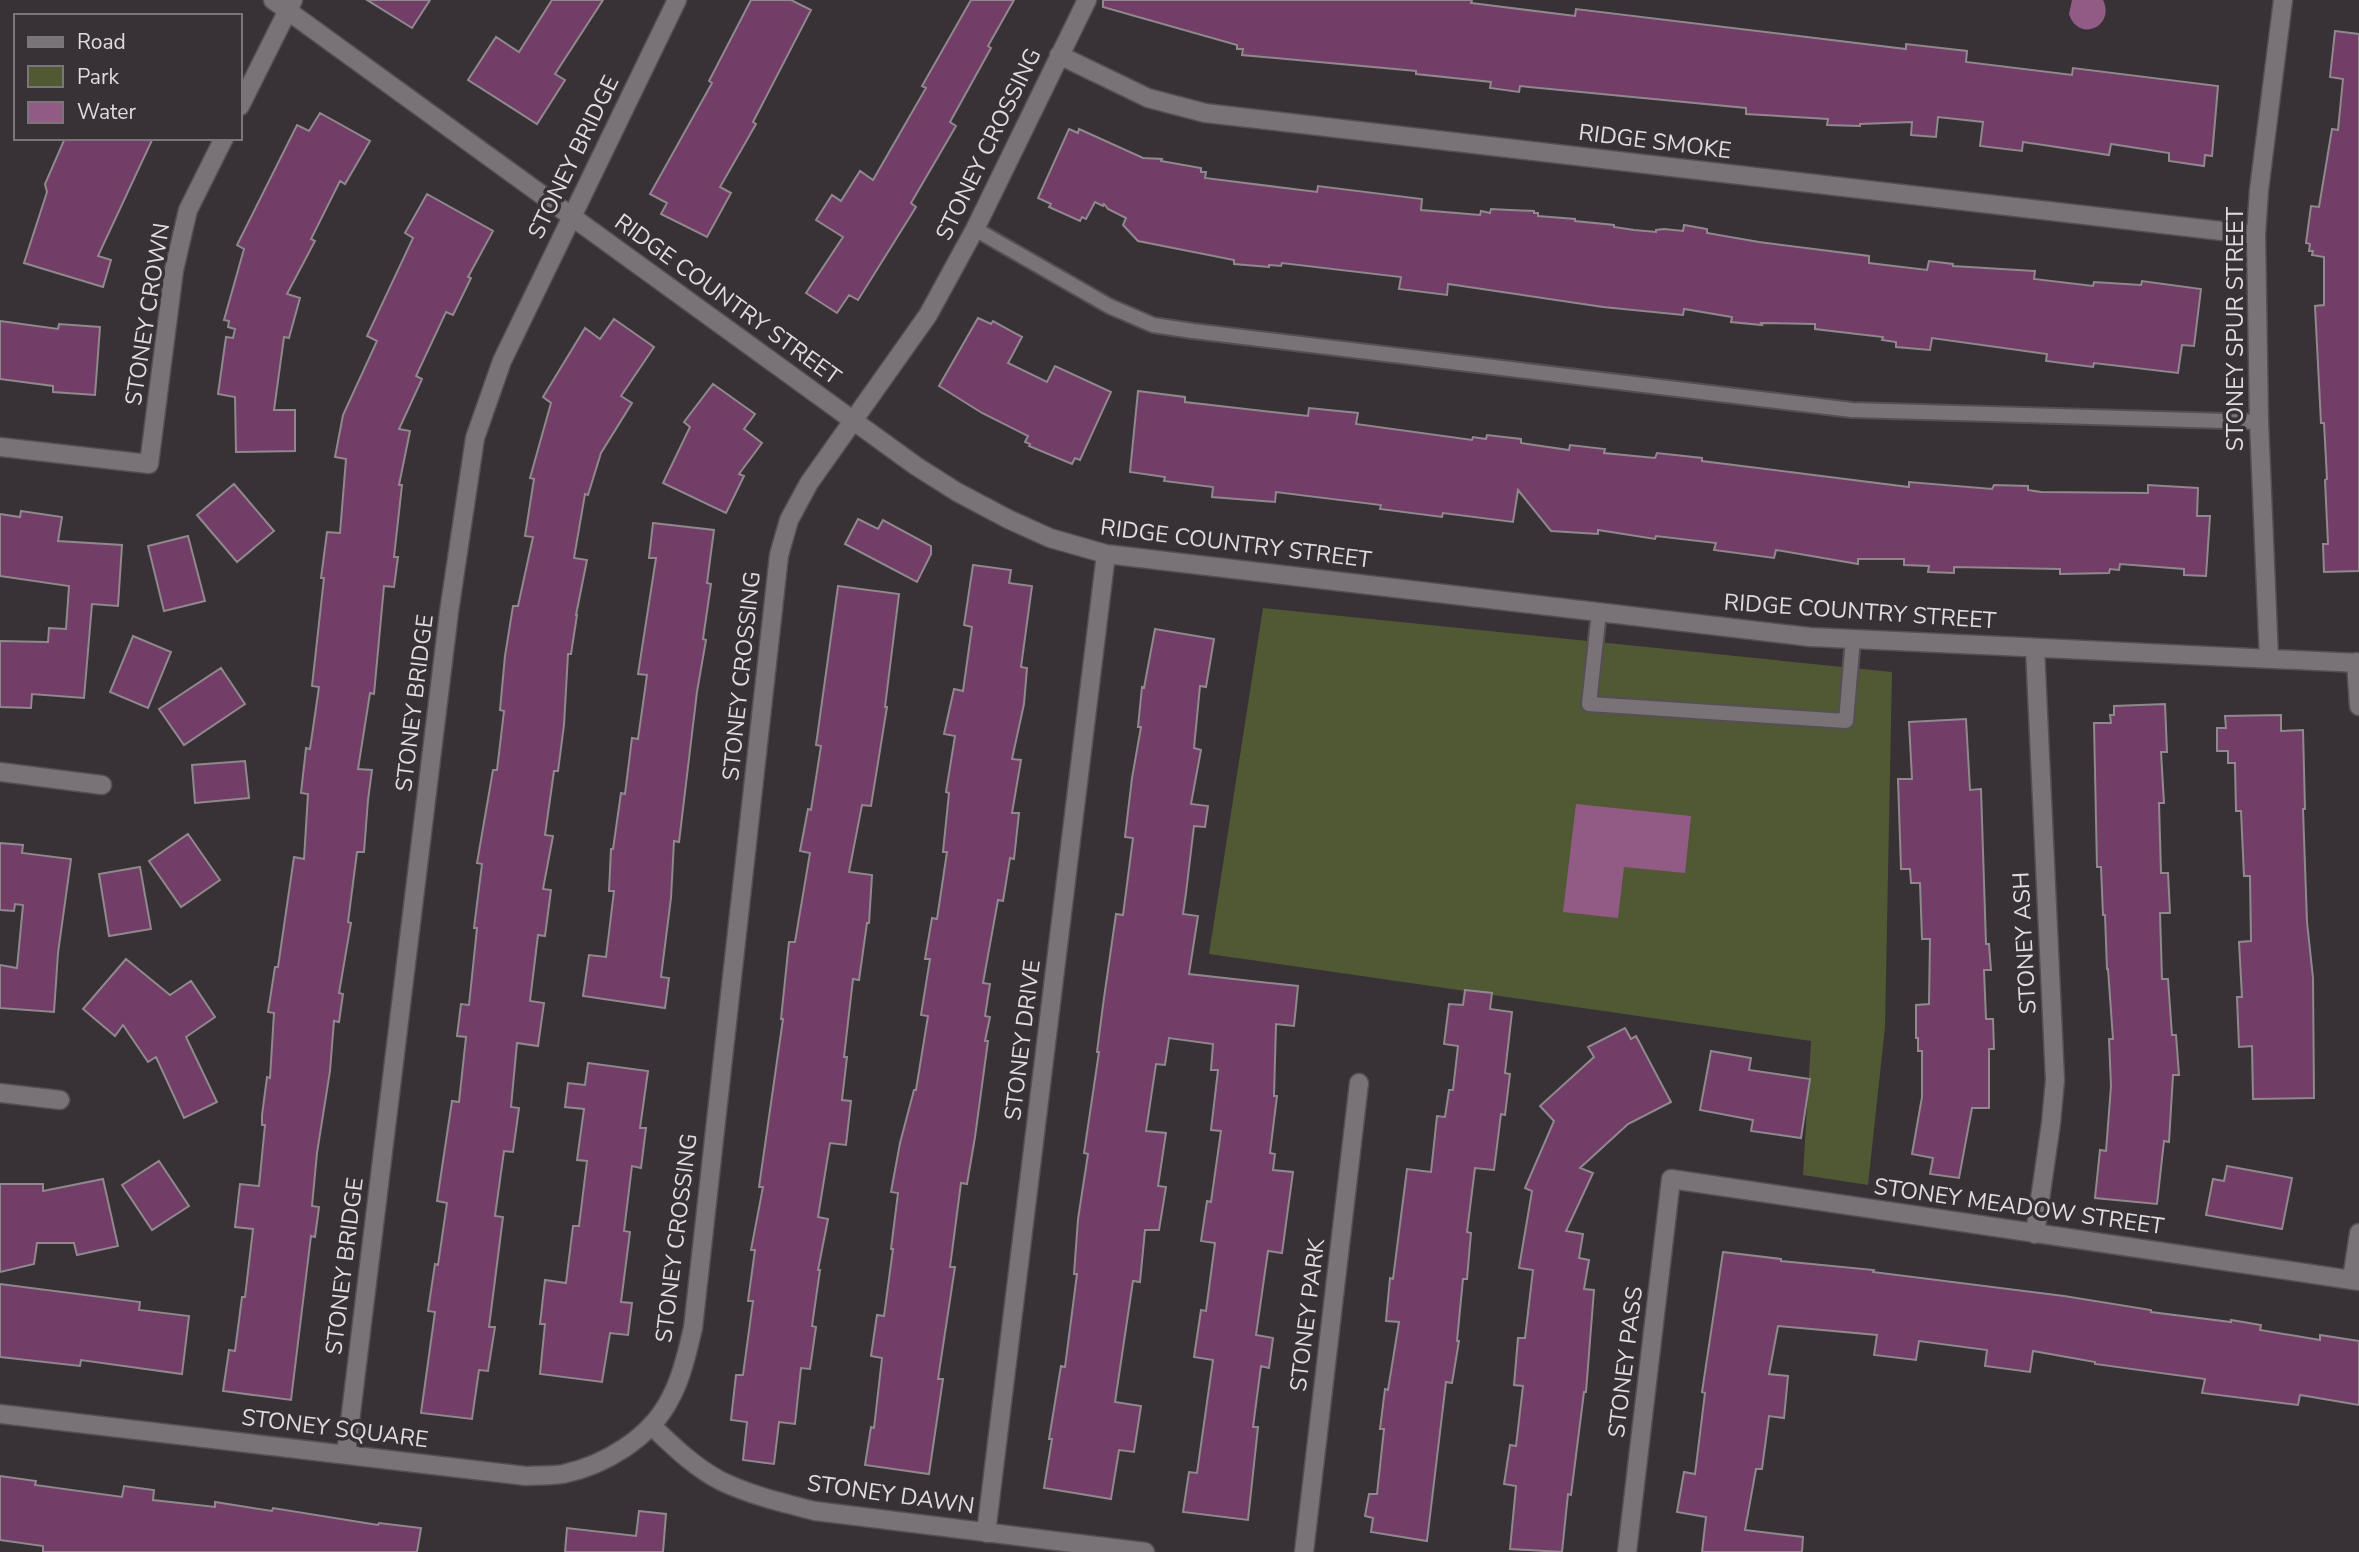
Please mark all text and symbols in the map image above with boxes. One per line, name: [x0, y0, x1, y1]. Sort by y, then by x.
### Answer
legend: [14, 14, 242, 140]
text: Road: [77, 28, 126, 56]
street label: STONEY CROSSING: [928, 43, 1049, 246]
text: Park: [77, 63, 119, 91]
street label: STONEY BRIDGE: [520, 70, 626, 244]
text: Water: [77, 98, 136, 126]
street label: RIDGE SMOKE: [1577, 117, 1733, 166]
street label: RIDGE COUNTRY STREET: [608, 207, 847, 392]
street label: STONEY SPUR STREET: [2220, 207, 2251, 451]
street label: STONEY CROWN: [118, 221, 177, 408]
street label: RIDGE COUNTRY STREET: [1099, 511, 1373, 576]
street label: STONEY CROSSING: [715, 570, 768, 782]
street label: RIDGE COUNTRY STREET: [1723, 587, 1997, 636]
street label: STONEY BRIDGE: [388, 613, 441, 793]
street label: STONEY ASH: [2005, 871, 2044, 1015]
street label: STONEY DRIVE: [997, 958, 1048, 1122]
street label: STONEY CROSSING: [648, 1132, 705, 1344]
street label: STONEY MEADOW STREET: [1872, 1171, 2166, 1242]
street label: STONEY BRIDGE: [318, 1176, 371, 1356]
street label: STONEY PARK: [1283, 1236, 1332, 1393]
street label: STONEY PASS: [1601, 1285, 1650, 1439]
street label: STONEY SQUARE: [240, 1402, 430, 1455]
street label: STONEY DAWN: [805, 1467, 977, 1522]

